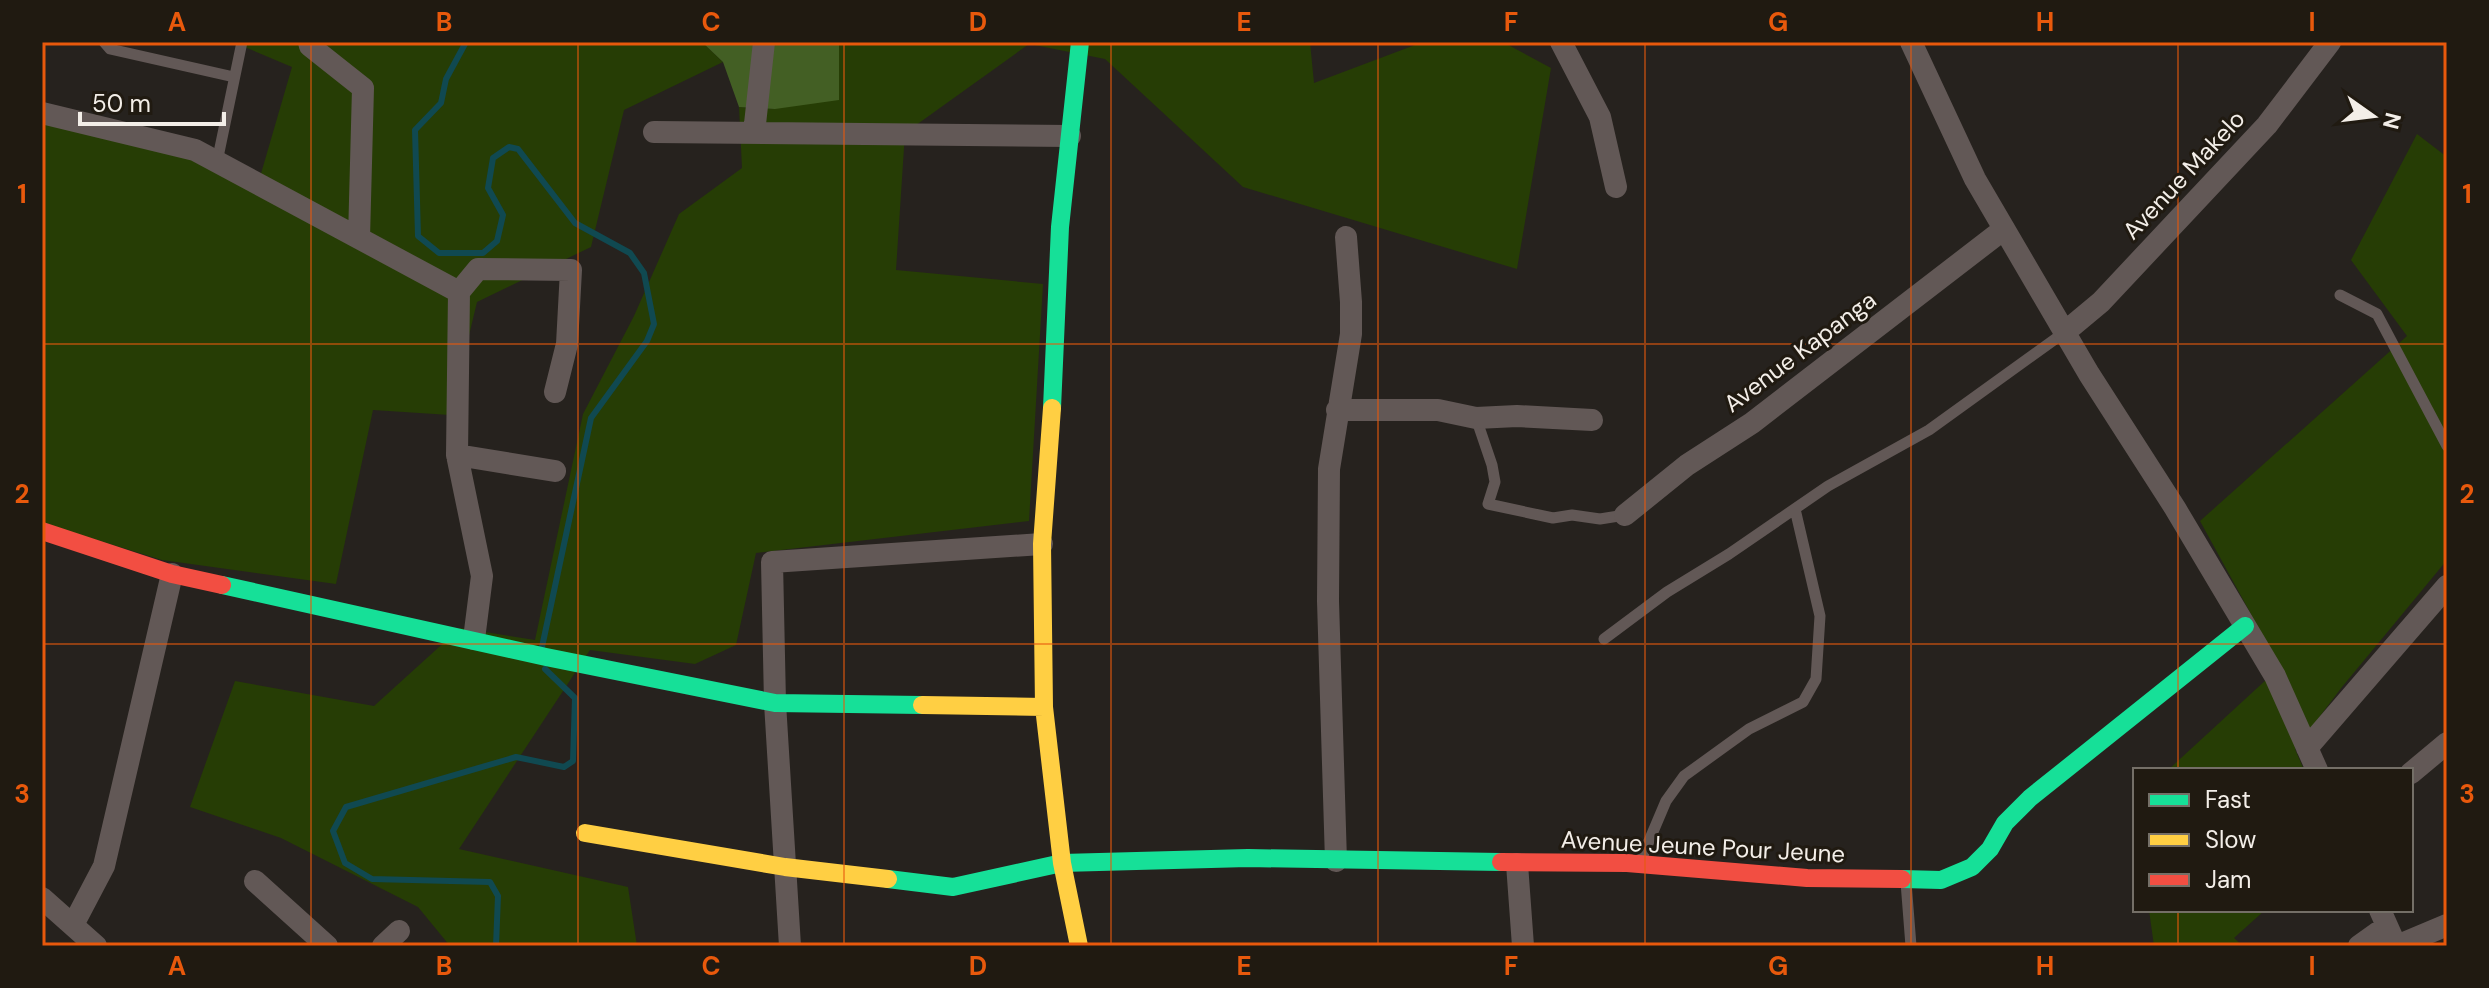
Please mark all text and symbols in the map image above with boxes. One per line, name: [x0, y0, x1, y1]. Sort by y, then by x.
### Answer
text: A: [168, 5, 186, 39]
text: B: [436, 5, 452, 39]
text: C: [701, 5, 721, 39]
text: D: [969, 5, 987, 39]
text: E: [1236, 5, 1252, 39]
text: F: [1504, 5, 1518, 39]
text: G: [1768, 5, 1788, 39]
text: H: [2036, 5, 2054, 39]
text: I: [2308, 5, 2316, 39]
scale bar: [80, 76, 224, 126]
north arrow: [2333, 76, 2413, 156]
text: 50 m: [92, 88, 151, 119]
street label: Avenue Makelo: [2116, 104, 2251, 246]
text: N: [2376, 109, 2408, 132]
text: 1: [17, 177, 27, 211]
text: 1: [2462, 177, 2472, 211]
street label: Avenue Kapanga: [1717, 284, 1882, 419]
text: 2: [14, 477, 30, 511]
text: 2: [2459, 477, 2475, 511]
legend: [2133, 768, 2413, 912]
text: 3: [14, 777, 30, 811]
text: 3: [2459, 777, 2475, 811]
text: Fast: [2205, 784, 2251, 815]
street label: Avenue Jeune Pour Jeune: [1560, 824, 1846, 869]
text: Slow: [2205, 824, 2256, 855]
text: Jam: [2205, 864, 2251, 895]
text: A: [168, 949, 186, 983]
text: B: [436, 949, 452, 983]
text: C: [701, 949, 721, 983]
text: D: [969, 949, 987, 983]
text: E: [1236, 949, 1252, 983]
text: F: [1504, 949, 1518, 983]
text: G: [1768, 949, 1788, 983]
text: H: [2036, 949, 2054, 983]
text: I: [2308, 949, 2316, 983]

